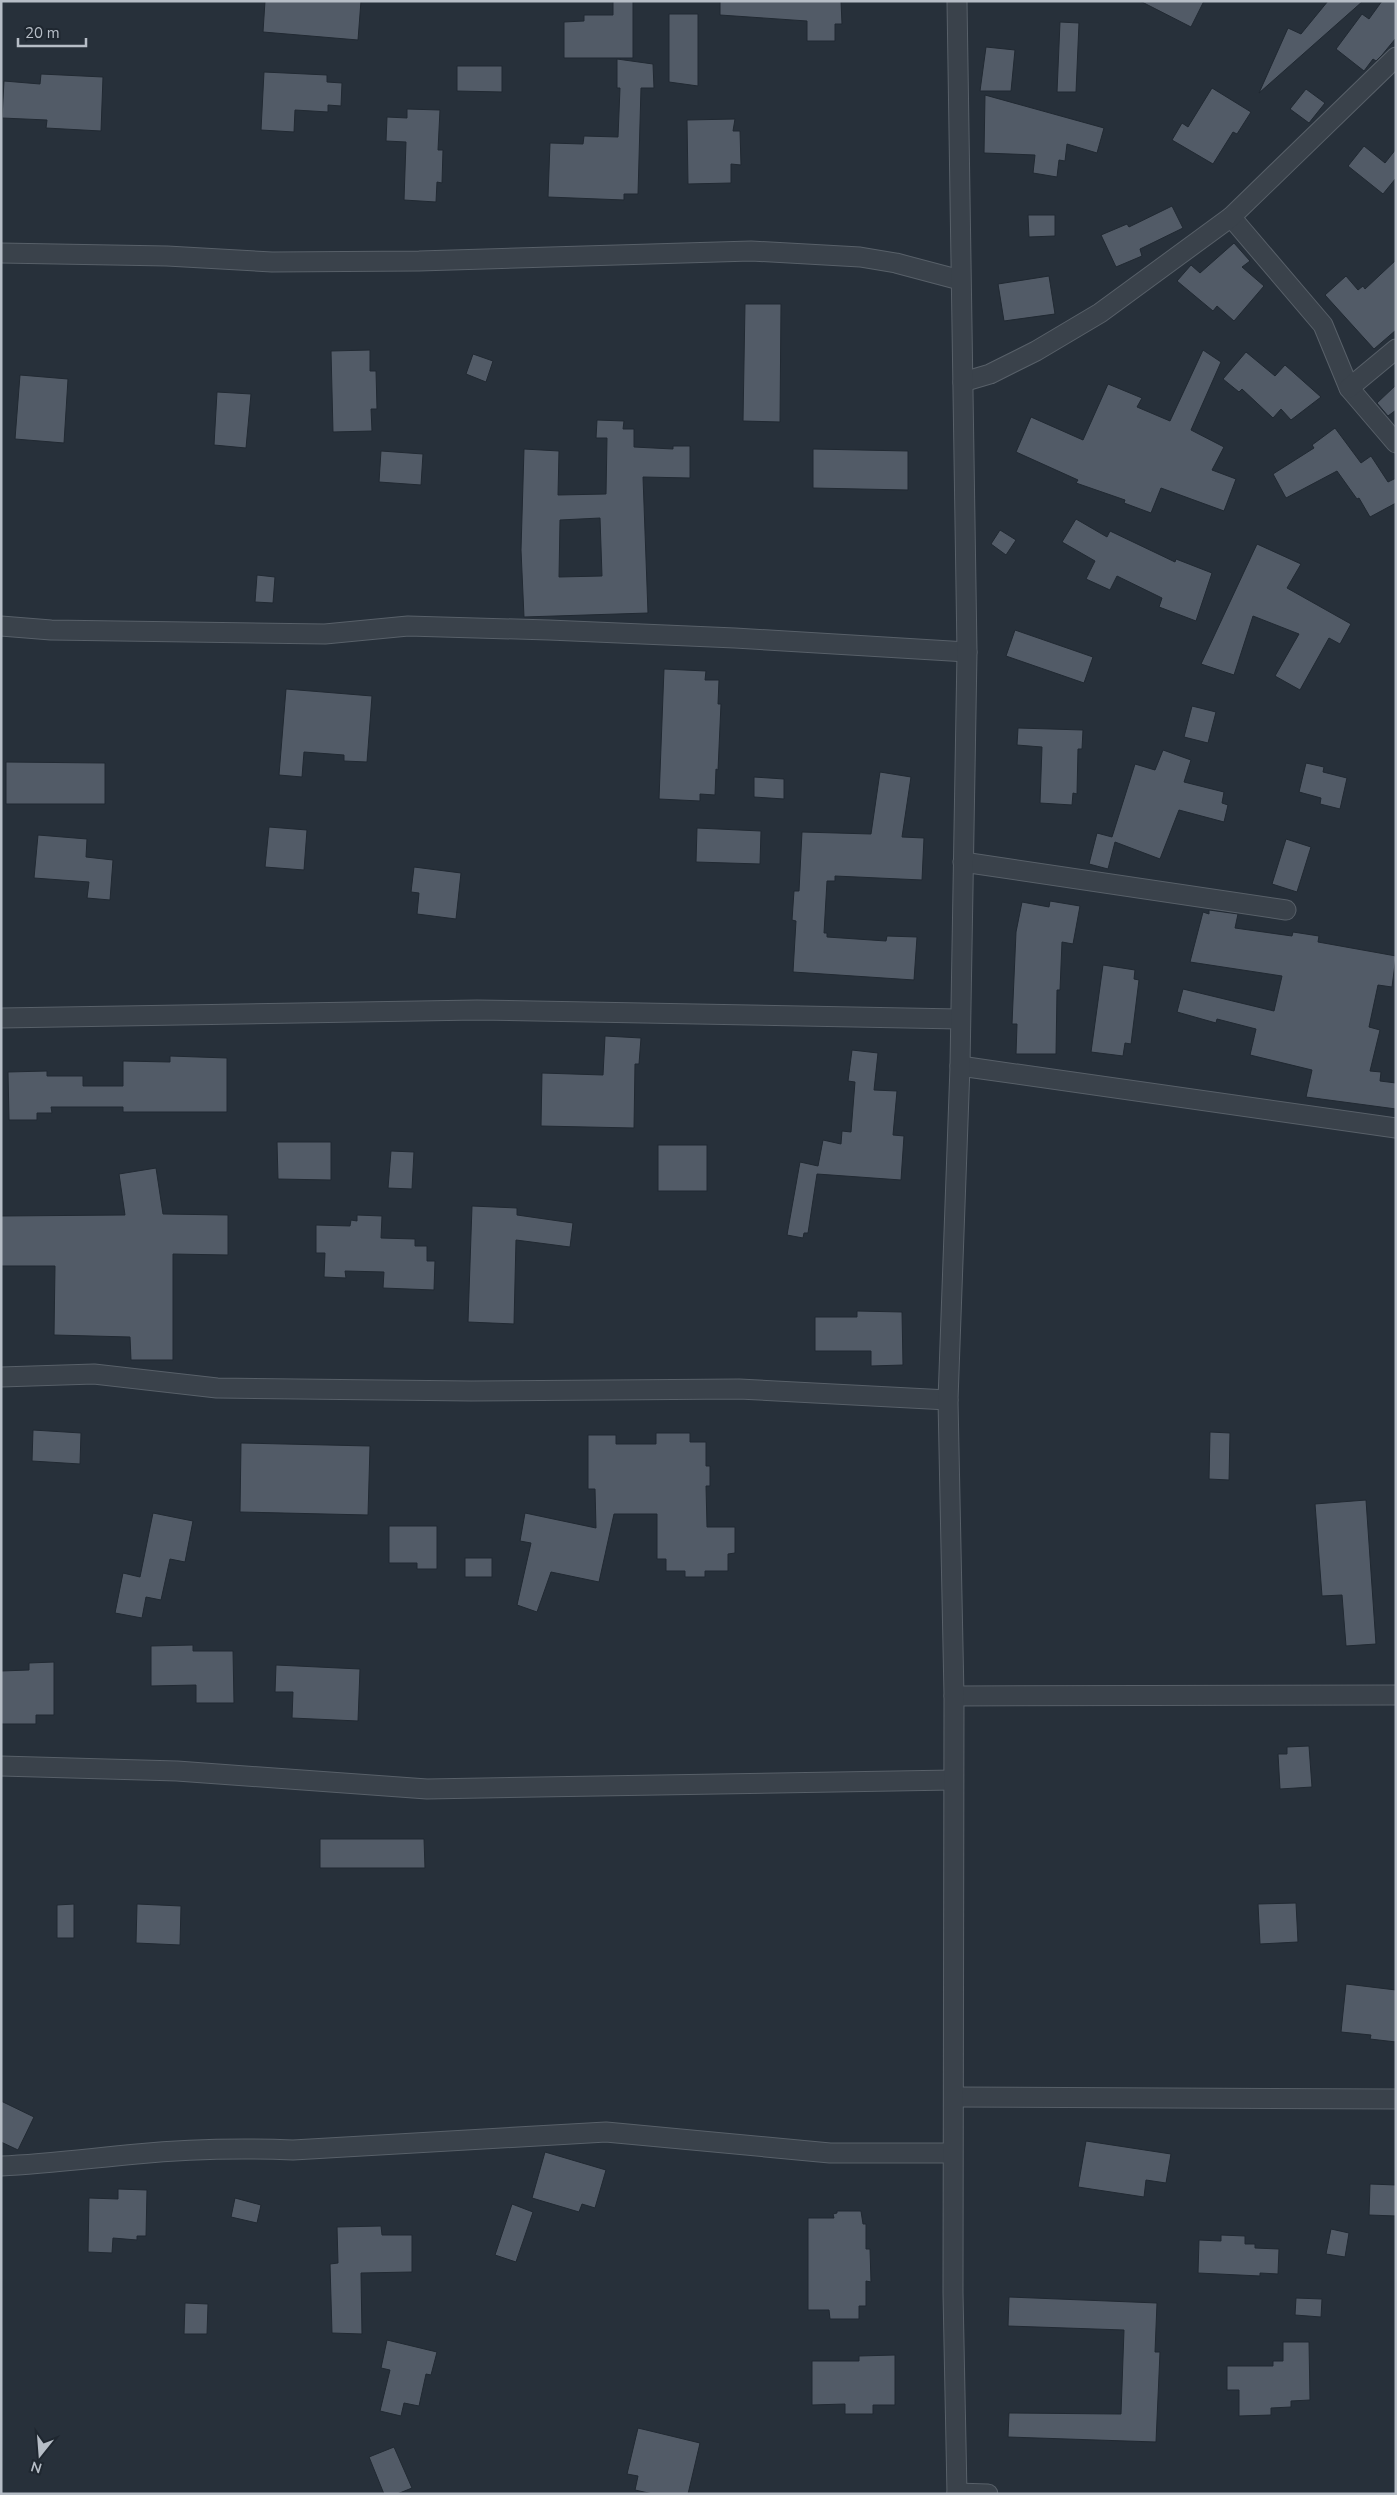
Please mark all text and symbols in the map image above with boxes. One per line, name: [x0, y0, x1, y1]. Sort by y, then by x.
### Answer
scale bar: [18, 15, 85, 47]
text: 20 m: [25, 23, 60, 43]
north arrow: [15, 2430, 65, 2480]
text: N: [29, 2456, 44, 2478]

